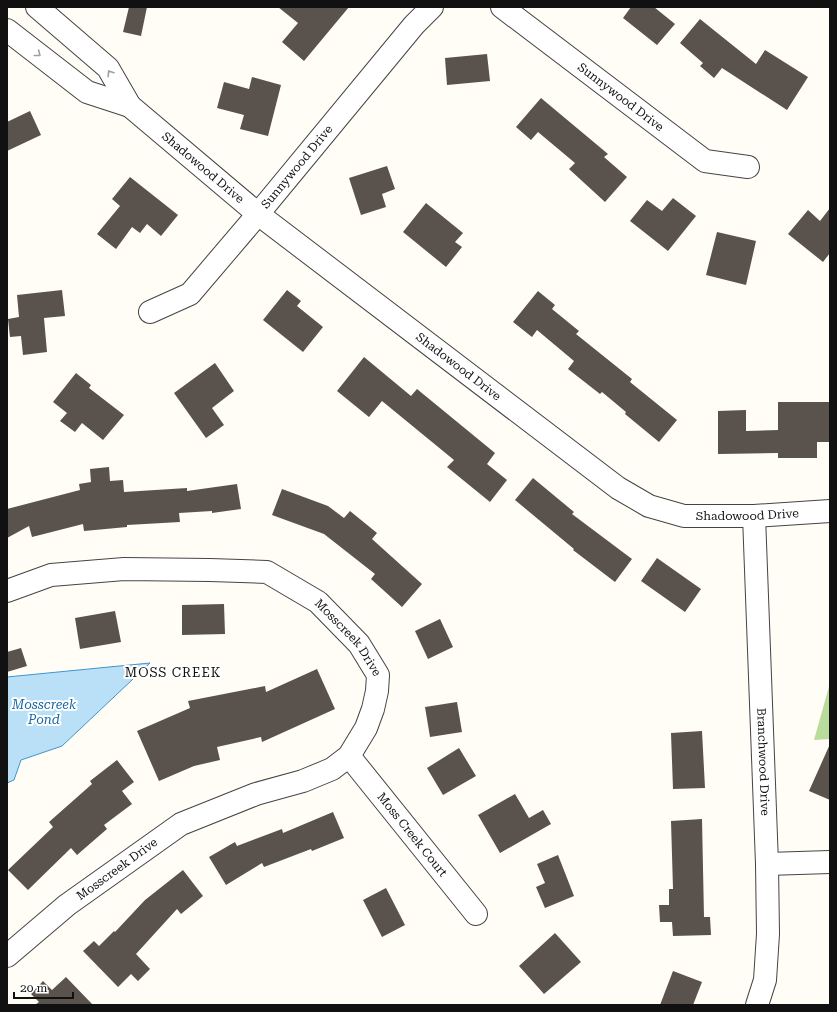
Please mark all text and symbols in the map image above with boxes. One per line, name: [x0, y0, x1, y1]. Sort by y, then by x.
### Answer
one-way arrow: [33, 49, 40, 56]
street label: Sunnywood Drive: [575, 60, 667, 134]
one-way arrow: [107, 70, 115, 77]
street label: Sunnywood Drive: [258, 122, 336, 212]
street label: Shadowood Drive: [159, 129, 247, 206]
street label: Shadowood Drive: [413, 330, 504, 404]
street label: Shadowood Drive: [696, 506, 800, 523]
street label: Mosscreek Drive: [312, 596, 384, 679]
district label: MOSS CREEK: [125, 665, 221, 680]
water label: Mosscreek Pond: [11, 697, 77, 727]
street label: Branchwood Drive: [754, 708, 772, 816]
street label: Moss Creek Court: [374, 790, 450, 880]
street label: Mosscreek Drive: [74, 835, 161, 903]
scale bar: [14, 974, 73, 1000]
text: 20 m: [20, 981, 47, 995]

